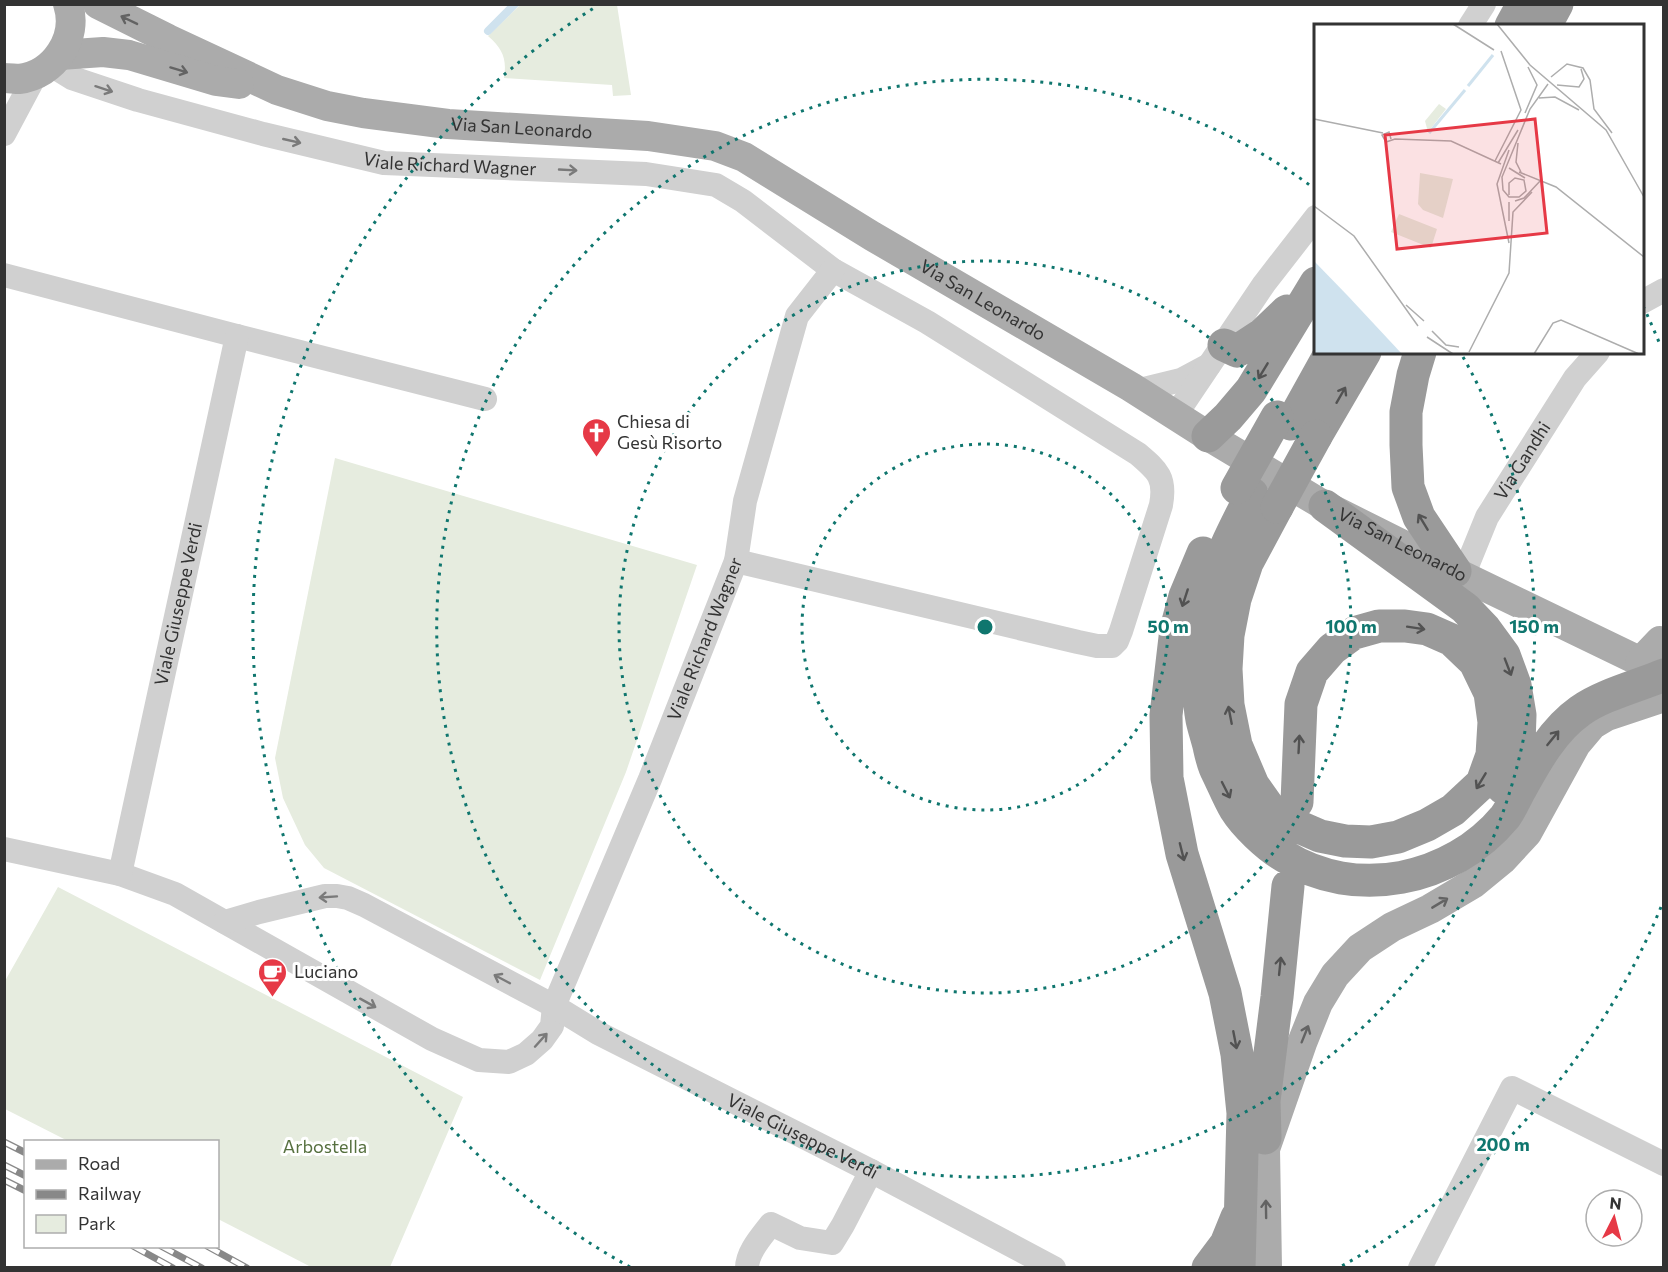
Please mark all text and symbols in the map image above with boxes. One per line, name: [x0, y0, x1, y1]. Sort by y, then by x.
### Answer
one-way arrow: [121, 14, 138, 26]
inset map: [1314, 24, 1644, 354]
one-way arrow: [169, 65, 188, 76]
one-way arrow: [94, 84, 113, 95]
street label: Via San Leonardo: [450, 112, 593, 143]
one-way arrow: [282, 135, 301, 147]
street label: Viale Richard Wagner: [361, 146, 537, 179]
one-way arrow: [558, 165, 578, 176]
street label: Via San Leonardo: [916, 254, 1050, 345]
one-way arrow: [1256, 362, 1268, 379]
one-way arrow: [1335, 387, 1347, 404]
place label: Chiesa di Gesù Risorto: [617, 410, 722, 453]
church icon: Chiesa di Gesù Risorto: [580, 416, 612, 458]
street label: Via Gandhi: [1489, 417, 1555, 504]
street label: Via San Leonardo: [1334, 502, 1472, 586]
one-way arrow: [1417, 514, 1429, 531]
street label: Viale Giuseppe Verdi: [149, 520, 206, 688]
street label: Viale Richard Wagner: [662, 554, 746, 724]
one-way arrow: [1179, 588, 1190, 607]
text: 50 m: [1147, 615, 1189, 637]
text: 100 m: [1325, 615, 1377, 637]
text: 150 m: [1509, 615, 1559, 637]
centre of rings: [975, 617, 995, 637]
one-way arrow: [1406, 622, 1426, 633]
one-way arrow: [1504, 657, 1515, 676]
one-way arrow: [1224, 706, 1235, 725]
one-way arrow: [1546, 731, 1559, 747]
one-way arrow: [1294, 734, 1305, 754]
one-way arrow: [1474, 772, 1487, 789]
one-way arrow: [1221, 781, 1232, 799]
one-way arrow: [1176, 843, 1188, 862]
one-way arrow: [318, 892, 338, 903]
one-way arrow: [1431, 897, 1448, 909]
cafe icon: Luciano: [257, 956, 289, 998]
one-way arrow: [1275, 956, 1286, 976]
place label: Luciano: [294, 960, 358, 982]
one-way arrow: [494, 973, 512, 984]
one-way arrow: [359, 997, 376, 1009]
one-way arrow: [1300, 1026, 1311, 1044]
one-way arrow: [1230, 1030, 1241, 1049]
one-way arrow: [534, 1032, 548, 1047]
street label: Viale Giuseppe Verdi: [724, 1088, 882, 1183]
text: 200 m: [1476, 1133, 1530, 1155]
park label: Arbostella: [283, 1135, 367, 1157]
legend: [24, 1140, 219, 1248]
text: Road: [78, 1152, 120, 1174]
text: Railway: [78, 1182, 141, 1204]
north arrow: [1584, 1188, 1644, 1248]
text: N: [1609, 1193, 1623, 1213]
one-way arrow: [1260, 1200, 1272, 1220]
text: Park: [78, 1212, 116, 1234]

